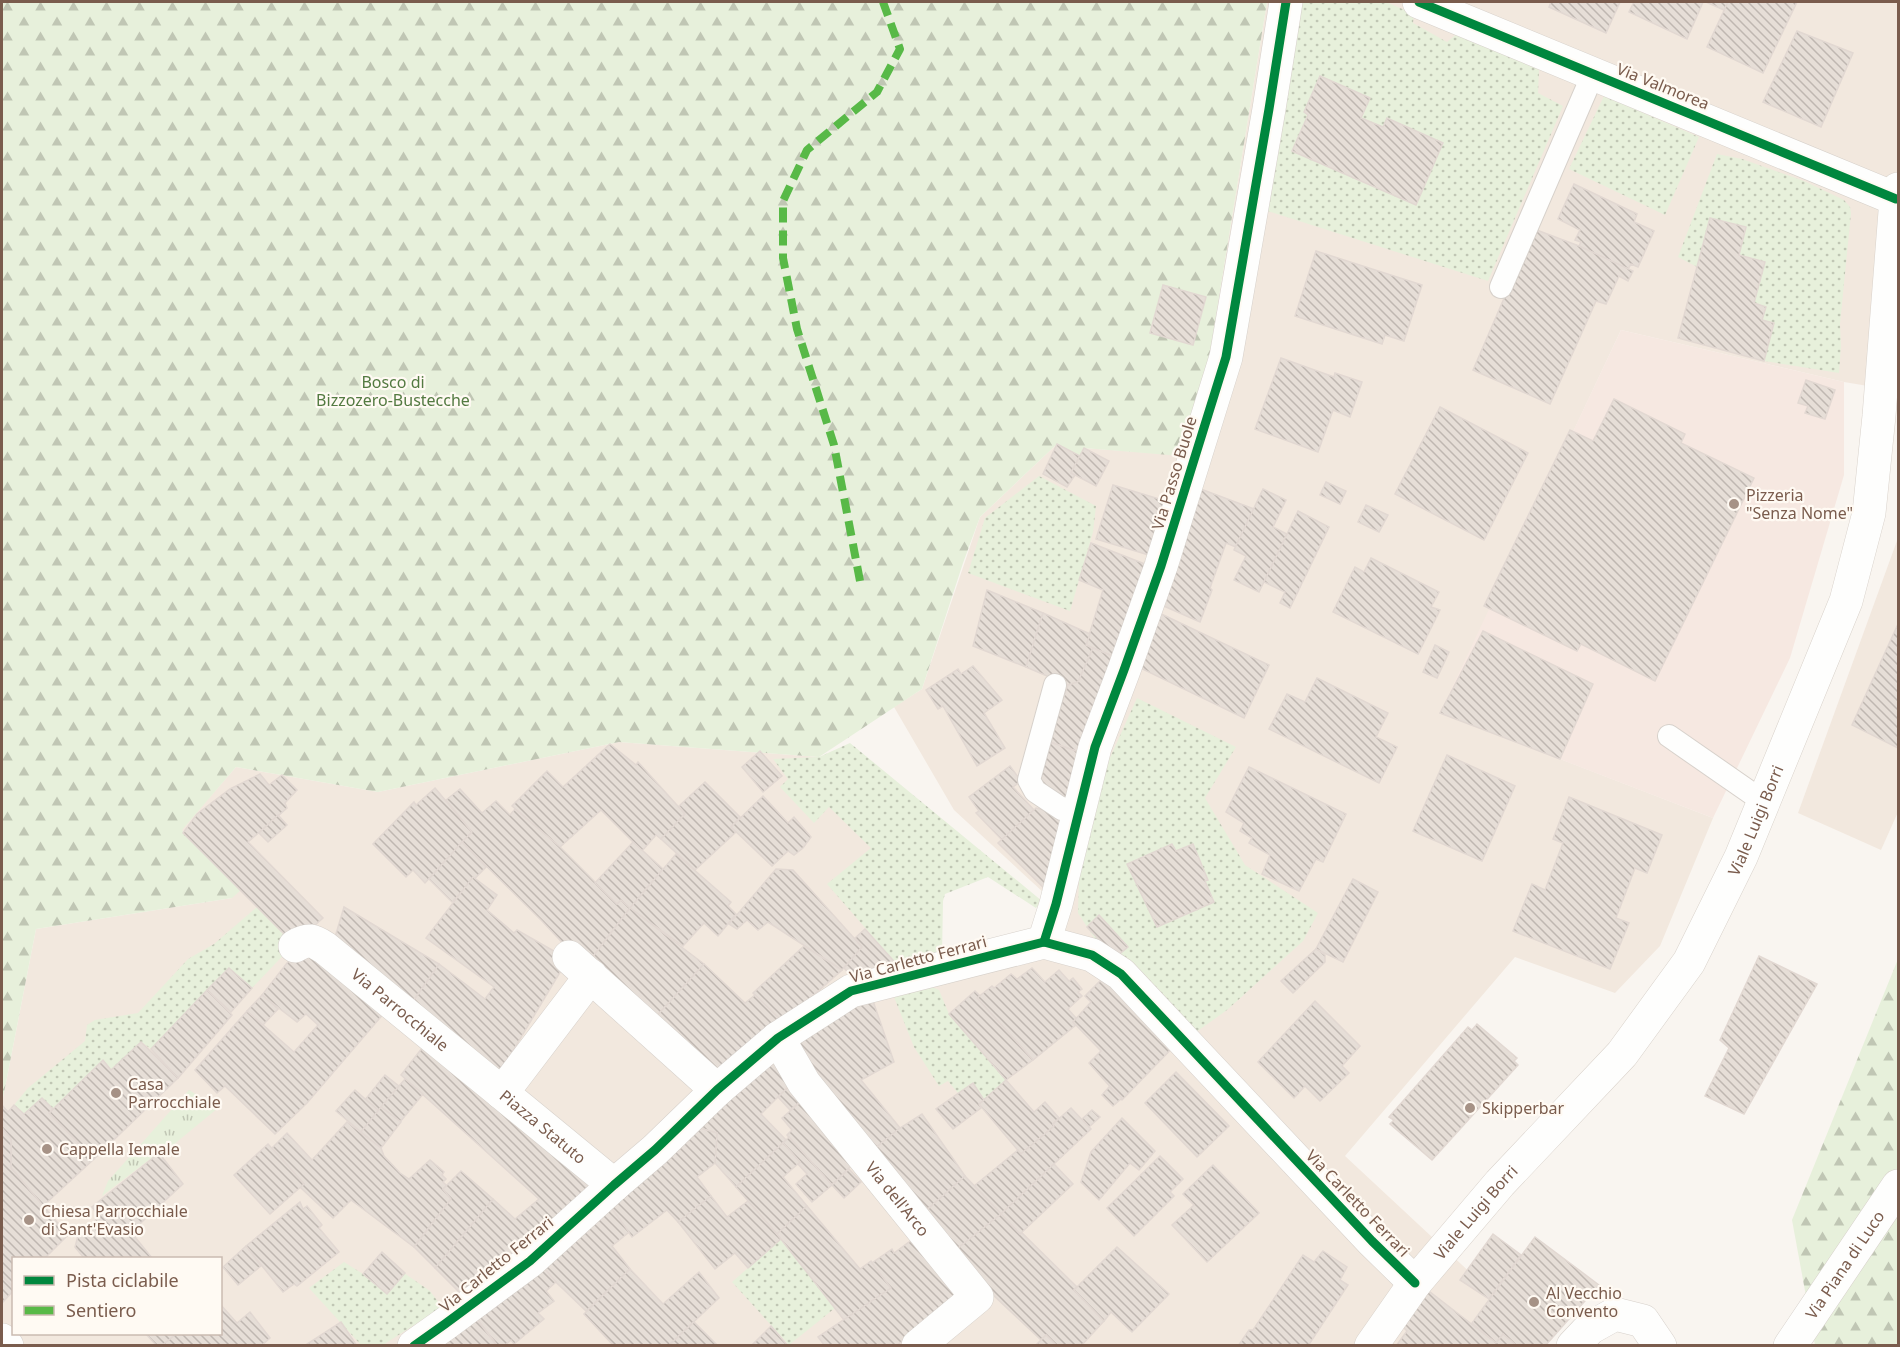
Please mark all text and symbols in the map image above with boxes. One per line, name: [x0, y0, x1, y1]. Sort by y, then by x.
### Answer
street label: Via Valmorea: [1613, 57, 1713, 115]
park label: Bosco di Bizzozero-Bustecche: [316, 371, 470, 411]
street label: Via Passo Buole: [1146, 413, 1202, 533]
place label: Pizzeria "Senza Nome": [1746, 484, 1853, 524]
marker: Pizzeria "Senza Nome": [1727, 497, 1741, 511]
street label: Viale Luigi Borri: [1722, 762, 1789, 880]
street label: Via Carletto Ferrari: [847, 930, 989, 988]
street label: Via Parrocchiale: [347, 963, 453, 1056]
place label: Casa Parrocchiale: [128, 1073, 221, 1113]
street label: Piazza Statuto: [495, 1085, 591, 1169]
marker: Casa Parrocchiale: [109, 1086, 123, 1100]
place label: Skipperbar: [1482, 1097, 1565, 1119]
marker: Skipperbar: [1463, 1101, 1477, 1115]
place label: Cappella Iemale: [59, 1138, 180, 1160]
marker: Cappella Iemale: [40, 1142, 54, 1156]
street label: Via Carletto Ferrari: [1301, 1145, 1415, 1261]
street label: Via dell'Arco: [861, 1157, 935, 1241]
street label: Viale Luigi Borri: [1429, 1160, 1522, 1264]
place label: Chiesa Parrocchiale di Sant'Evasio: [41, 1200, 188, 1240]
street label: Via Piana di Luco: [1800, 1206, 1889, 1323]
street label: Via Carletto Ferrari: [434, 1211, 558, 1317]
marker: Chiesa Parrocchiale di Sant'Evasio: [22, 1213, 36, 1227]
legend: [12, 1257, 222, 1335]
text: Pista ciclabile: [66, 1268, 179, 1292]
place label: Al Vecchio Convento: [1546, 1282, 1622, 1322]
marker: Al Vecchio Convento: [1527, 1295, 1541, 1309]
text: Sentiero: [66, 1298, 136, 1322]

